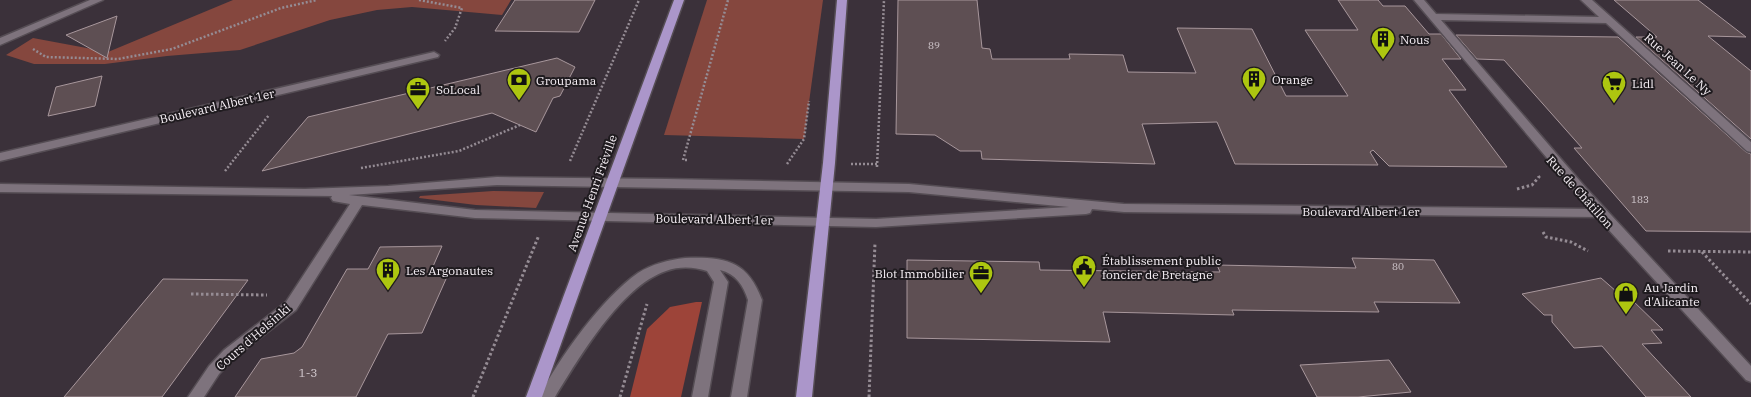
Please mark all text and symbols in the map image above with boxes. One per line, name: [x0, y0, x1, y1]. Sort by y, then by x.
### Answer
building icon: Nous: [1370, 26, 1396, 60]
street label: Rue Jean Le Ny: [1641, 30, 1715, 99]
place label: Nous: [1400, 32, 1429, 47]
house number: 89: [928, 39, 940, 52]
building icon: Orange: [1241, 66, 1267, 100]
bank icon: Groupama: [506, 67, 532, 101]
supermarket icon: Lidl: [1601, 70, 1627, 104]
place label: Orange: [1272, 72, 1313, 87]
place label: Groupama: [536, 73, 597, 88]
office icon: SoLocal: [405, 76, 431, 110]
place label: Lidl: [1632, 76, 1654, 91]
place label: SoLocal: [436, 82, 481, 97]
street label: Boulevard Albert 1er: [158, 85, 276, 127]
street label: Avenue Henri Fréville: [564, 133, 620, 253]
street label: Rue de Châtillon: [1543, 153, 1617, 232]
house number: 183: [1631, 193, 1649, 206]
street label: Boulevard Albert 1er: [1302, 204, 1420, 219]
street label: Boulevard Albert 1er: [655, 210, 773, 228]
place label: Établissement public foncier de Bretagne: [1102, 253, 1221, 282]
public building icon: Établissement public foncier de Bretagne: [1071, 254, 1097, 288]
building icon: Les Argonautes: [375, 257, 401, 291]
office icon: Blot Immobilier: [968, 260, 994, 294]
house number: 80: [1392, 260, 1404, 273]
place label: Les Argonautes: [406, 263, 493, 278]
place label: Blot Immobilier: [875, 266, 965, 281]
place label: Au Jardin d'Alicante: [1644, 280, 1700, 309]
shop icon: Au Jardin d'Alicante: [1613, 281, 1639, 315]
street label: Cours d'Helsinki: [213, 300, 293, 373]
house number: 1-3: [298, 365, 318, 380]

